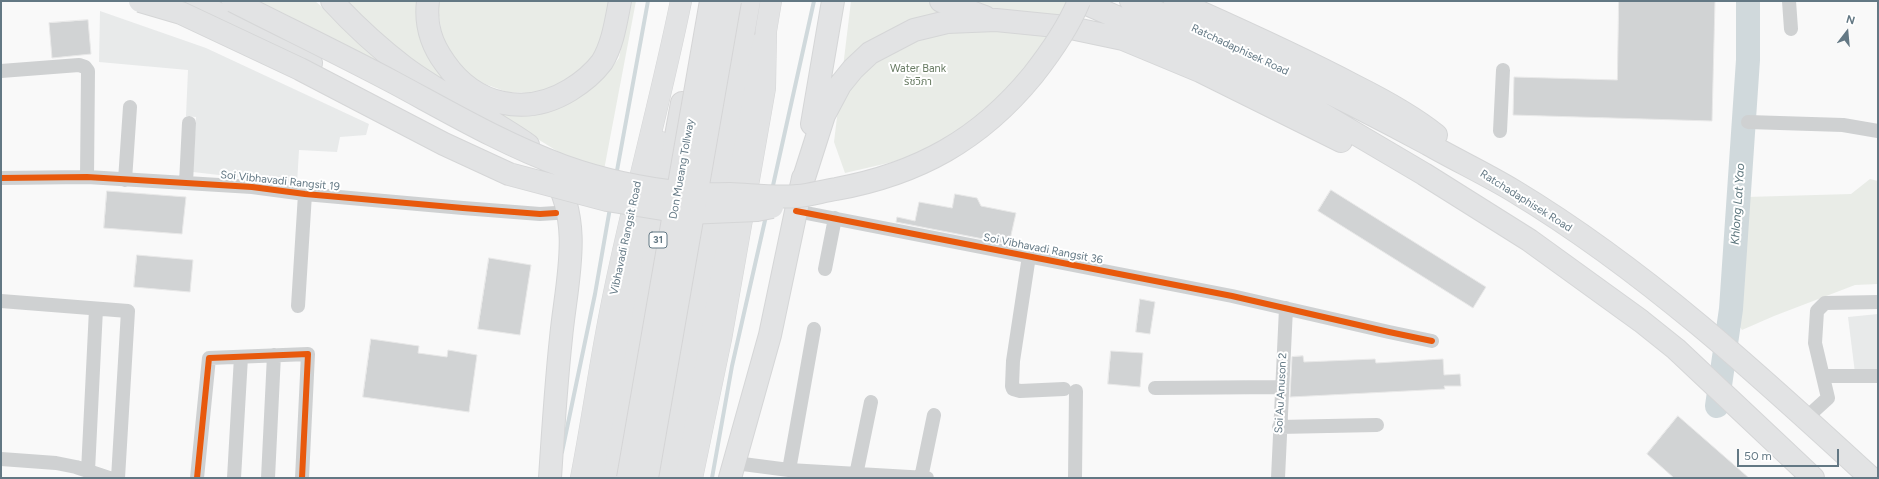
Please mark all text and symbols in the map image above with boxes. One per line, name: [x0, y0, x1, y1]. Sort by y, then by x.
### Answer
north arrow: [1827, 12, 1867, 52]
text: N: [1845, 13, 1856, 27]
street label: Ratchadaphisek Road: [1189, 22, 1291, 78]
park label: Water Bank รัชวิภา: [890, 62, 946, 88]
street label: Don Mueang Tollway: [667, 118, 697, 220]
water label: Khlong Lat Yao: [1728, 163, 1748, 245]
street label: Ratchadaphisek Road: [1478, 167, 1574, 235]
street label: Soi Vibhavadi Rangsit 19: [220, 168, 340, 194]
street label: Vibhavadi Rangsit Road: [607, 180, 645, 296]
street label: Soi Vibhavadi Rangsit 36: [982, 231, 1104, 267]
road number: 31: [649, 232, 667, 248]
street label: Soi Au Anuson 2: [1272, 352, 1290, 434]
scale bar: [1739, 441, 1841, 467]
text: 50 m: [1744, 449, 1772, 463]

